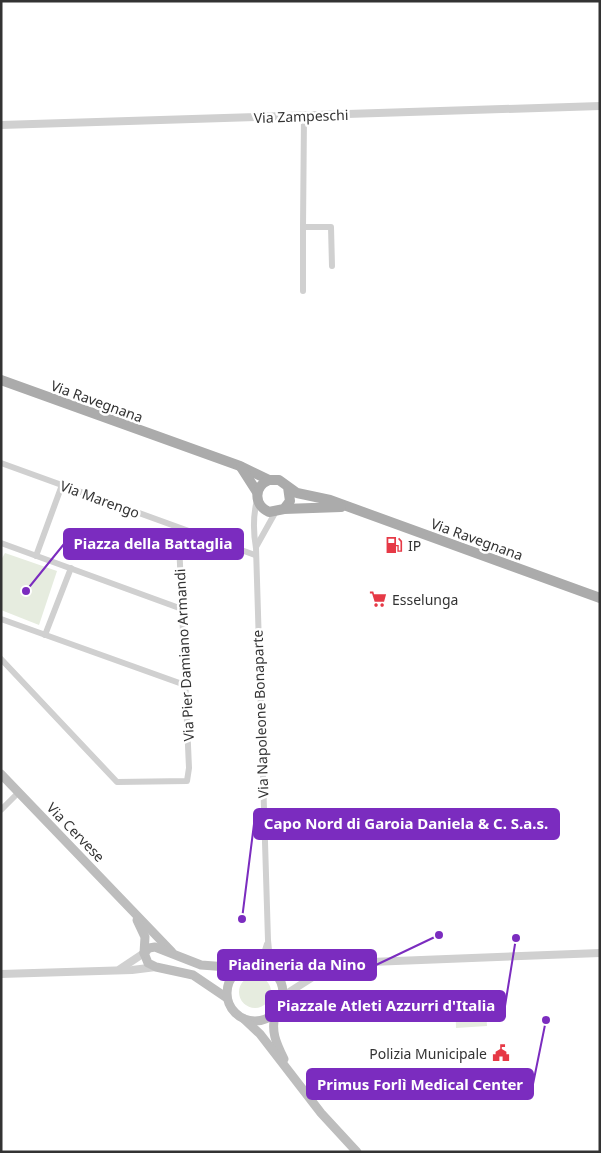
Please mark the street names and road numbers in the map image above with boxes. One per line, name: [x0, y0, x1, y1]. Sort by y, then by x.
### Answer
street label: Via Zampeschi: [253, 105, 349, 127]
street label: Via Ravegnana: [48, 376, 146, 426]
street label: Via Marengo: [58, 476, 142, 522]
street label: Via Ravegnana: [428, 514, 526, 564]
street label: Via Pier Damiano Armandi: [170, 568, 198, 742]
street label: Via Napoleone Bonaparte: [248, 629, 272, 799]
street label: Via Cervese: [43, 798, 109, 866]

